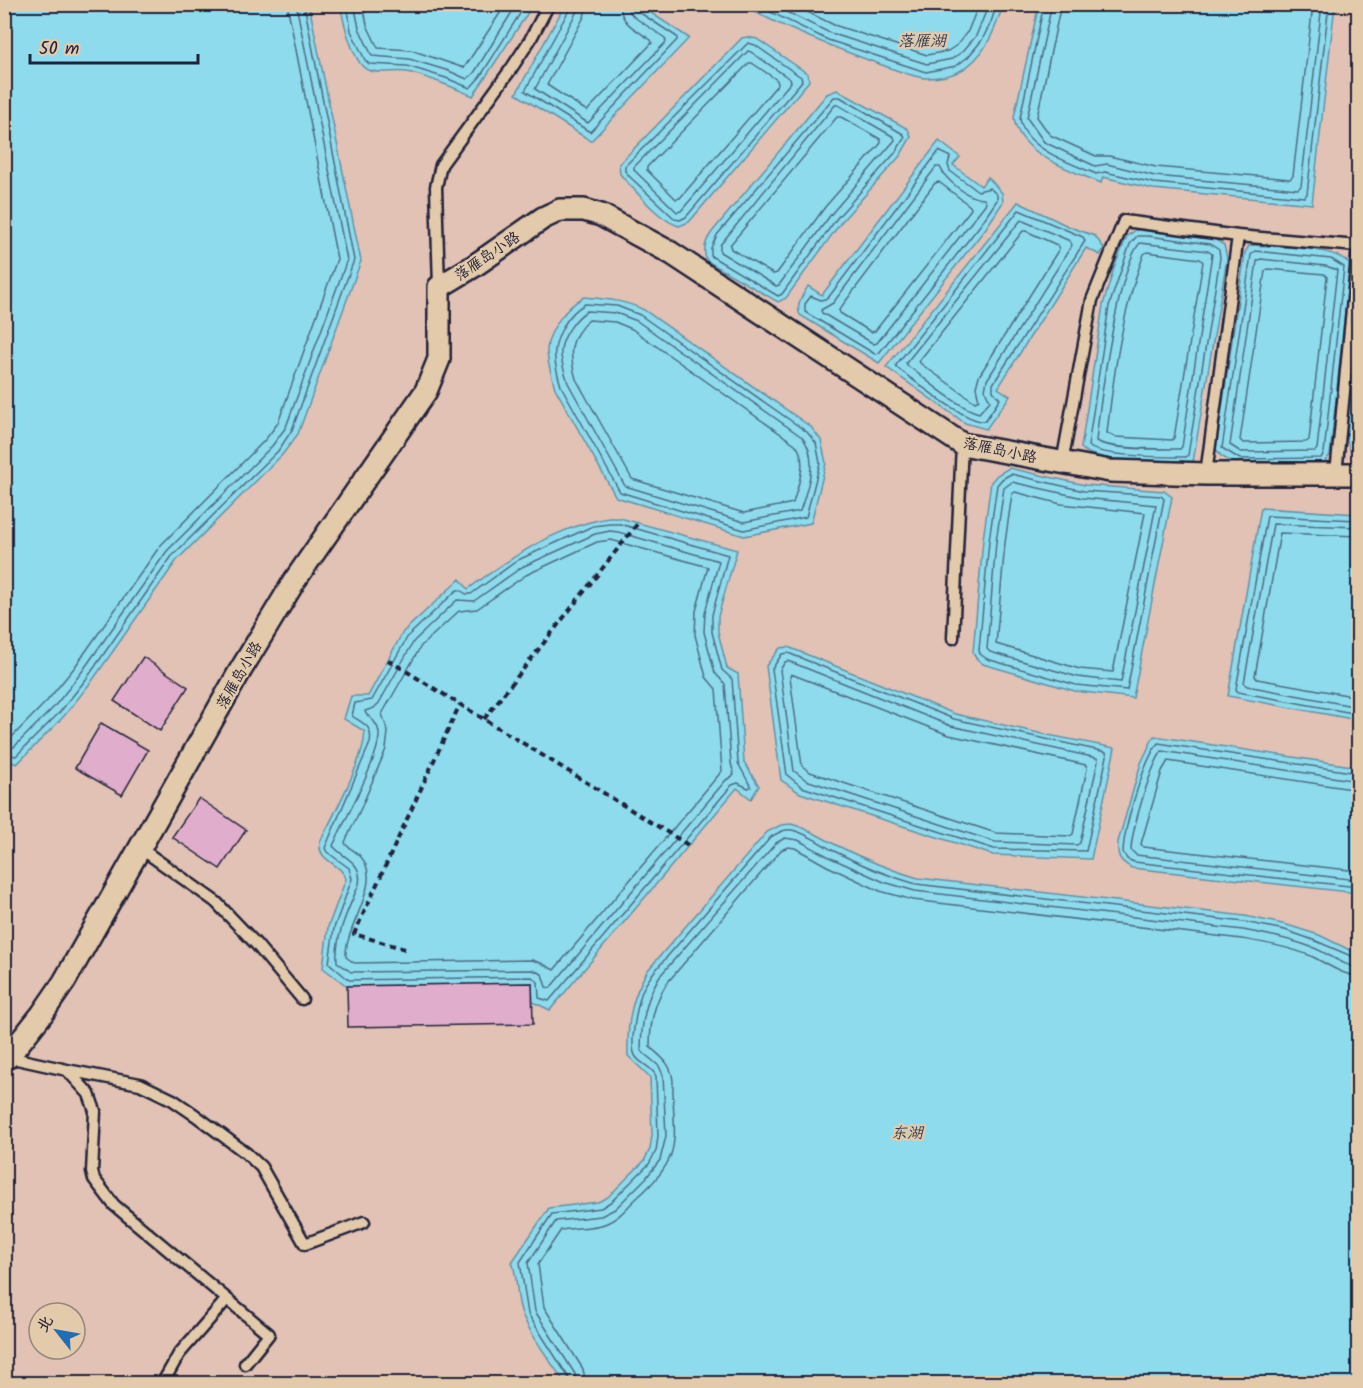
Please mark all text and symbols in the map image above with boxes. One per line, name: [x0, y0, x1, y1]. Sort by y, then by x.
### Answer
scale bar: [30, 27, 198, 65]
water label: 落雁湖: [898, 29, 948, 54]
text: 50 m: [39, 35, 79, 64]
street label: 落雁岛小路: [450, 226, 525, 288]
street label: 落雁岛小路: [961, 431, 1039, 471]
street label: 落雁岛小路: [211, 637, 269, 714]
water label: 东湖: [891, 1121, 925, 1146]
north arrow: [27, 1301, 87, 1361]
text: 北: [31, 1311, 60, 1337]

